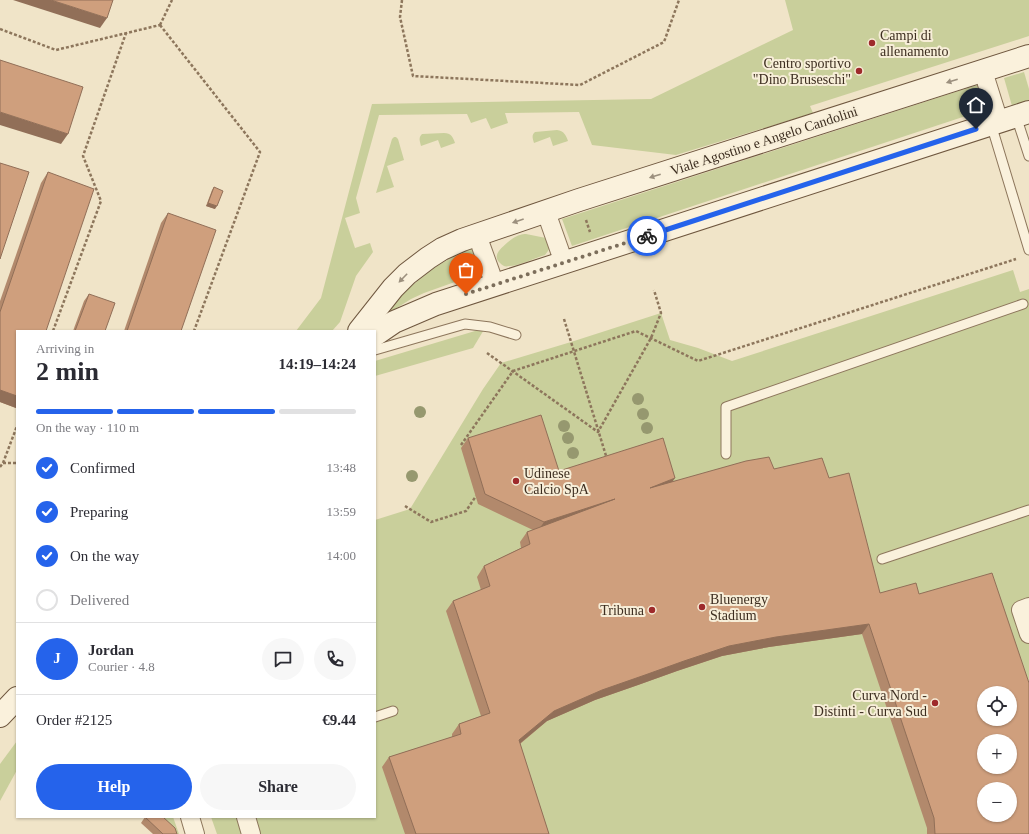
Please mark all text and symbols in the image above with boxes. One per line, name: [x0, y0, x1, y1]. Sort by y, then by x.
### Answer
place label: Campi di allenamento: [880, 28, 948, 59]
marker: Campi di allenamento: [867, 38, 877, 48]
place label: Centro sportivo "Dino Bruseschi": [753, 56, 851, 87]
marker: Centro sportivo "Dino Bruseschi": [854, 66, 864, 76]
one-way arrow: [946, 78, 958, 84]
pin: [959, 88, 993, 129]
icon: home: [965, 94, 987, 116]
street label: Viale Agostino e Angelo Candolini: [669, 104, 860, 178]
one-way arrow: [649, 173, 661, 179]
courier: [627, 216, 667, 256]
one-way arrow: [512, 218, 524, 224]
icon: bike: [636, 225, 658, 247]
pin: [449, 253, 483, 294]
icon: bag: [455, 259, 477, 281]
one-way arrow: [398, 273, 408, 283]
text: Arriving in: [36, 341, 94, 356]
text: 14:19–14:24: [279, 356, 356, 372]
text: 2 min: [36, 357, 99, 386]
text: On the way · 110 m: [36, 420, 139, 435]
icon: check: [36, 457, 58, 479]
text: Confirmed: [70, 460, 135, 476]
text: 13:48: [326, 460, 356, 475]
place label: Udinese Calcio SpA: [524, 466, 590, 497]
marker: Udinese Calcio SpA: [511, 476, 521, 486]
icon: check: [36, 501, 58, 523]
text: Preparing: [70, 504, 128, 520]
text: 13:59: [326, 504, 356, 519]
icon: check: [36, 545, 58, 567]
text: On the way: [70, 548, 139, 564]
text: 14:00: [326, 548, 356, 563]
text: Delivered: [70, 592, 129, 608]
place label: Bluenergy Stadium: [710, 592, 768, 623]
marker: Bluenergy Stadium: [697, 602, 707, 612]
place label: Tribuna: [600, 603, 645, 618]
marker: Tribuna: [647, 605, 657, 615]
button: chat: [262, 638, 304, 680]
button: phone: [314, 638, 356, 680]
text: Jordan: [88, 642, 134, 658]
text: J: [53, 650, 61, 666]
text: Courier · 4.8: [88, 659, 155, 674]
map controls: [977, 686, 1017, 822]
button: locate: [977, 686, 1017, 726]
place label: Curva Nord - Distinti - Curva Sud: [814, 688, 927, 719]
marker: Curva Nord - Distinti - Curva Sud: [930, 698, 940, 708]
text: Order #2125: [36, 712, 112, 728]
text: €9.44: [322, 712, 356, 728]
button: +: [977, 734, 1017, 774]
button: Help: [36, 764, 192, 810]
button: Share: [200, 764, 356, 810]
button: −: [977, 782, 1017, 822]

